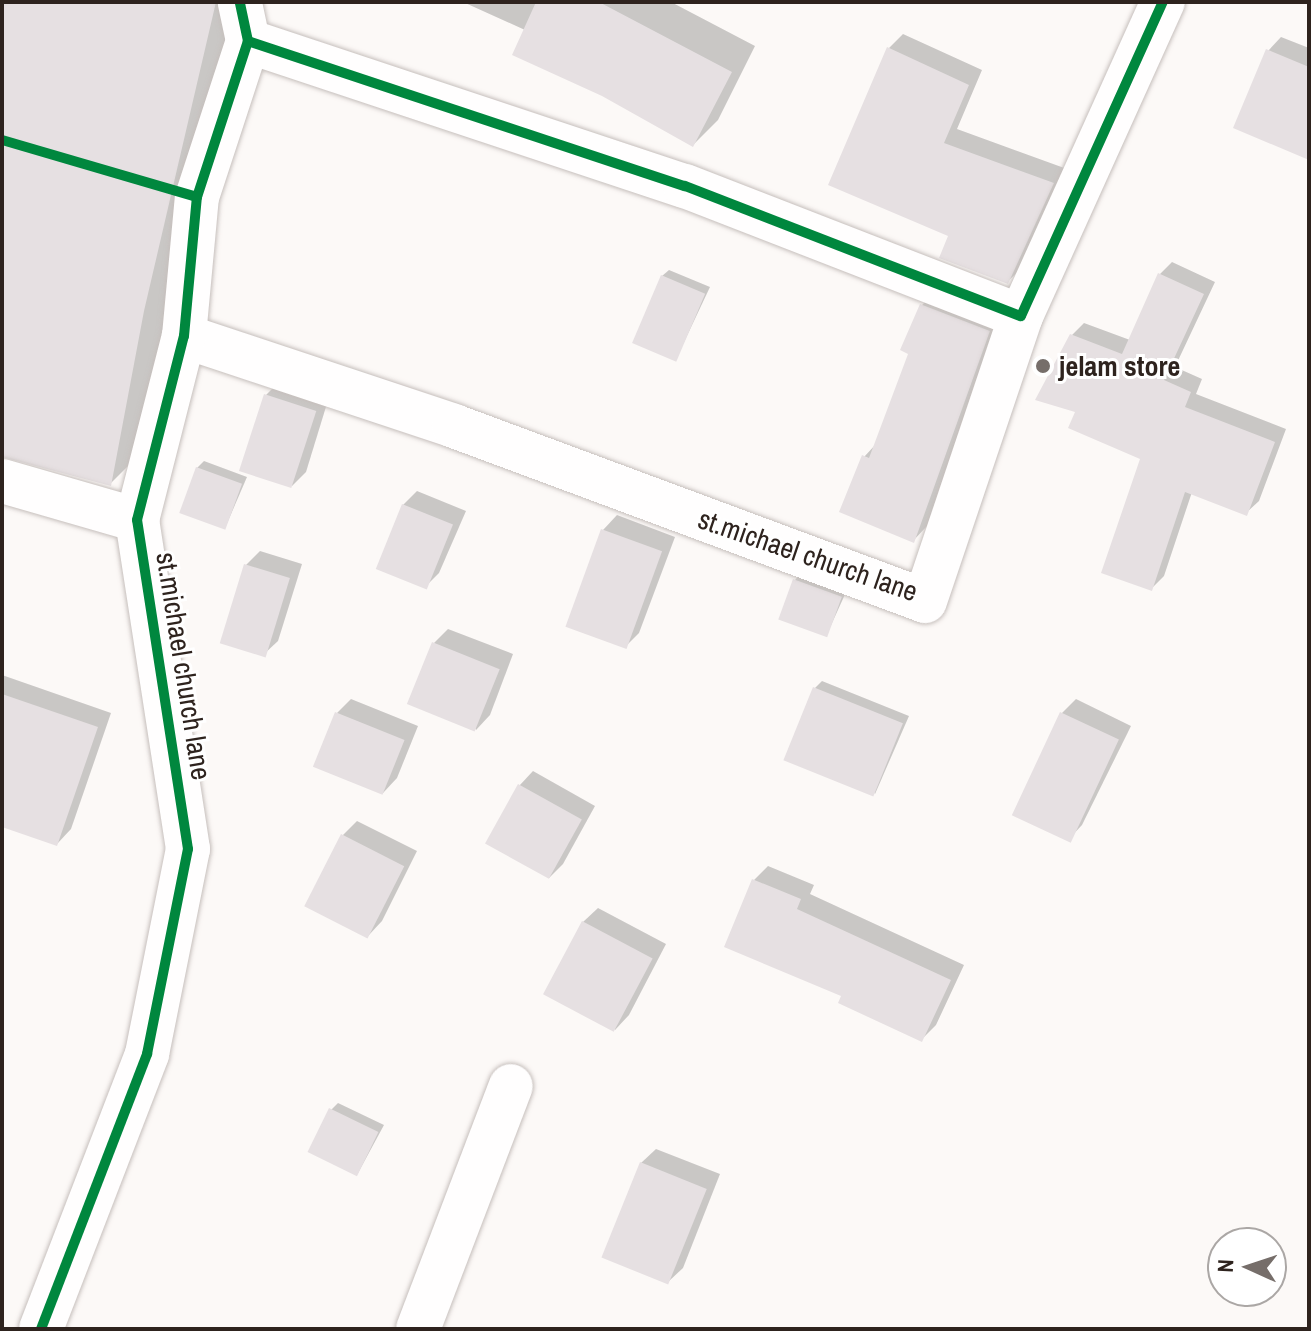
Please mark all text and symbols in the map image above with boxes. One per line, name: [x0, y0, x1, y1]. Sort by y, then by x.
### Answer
place label: jelam store: [1059, 349, 1180, 383]
marker: jelam store: [1034, 357, 1052, 375]
street label: st.michael church lane: [694, 502, 922, 608]
street label: st.michael church lane: [149, 550, 219, 782]
north arrow: [1207, 1227, 1287, 1307]
text: N: [1210, 1259, 1240, 1273]

